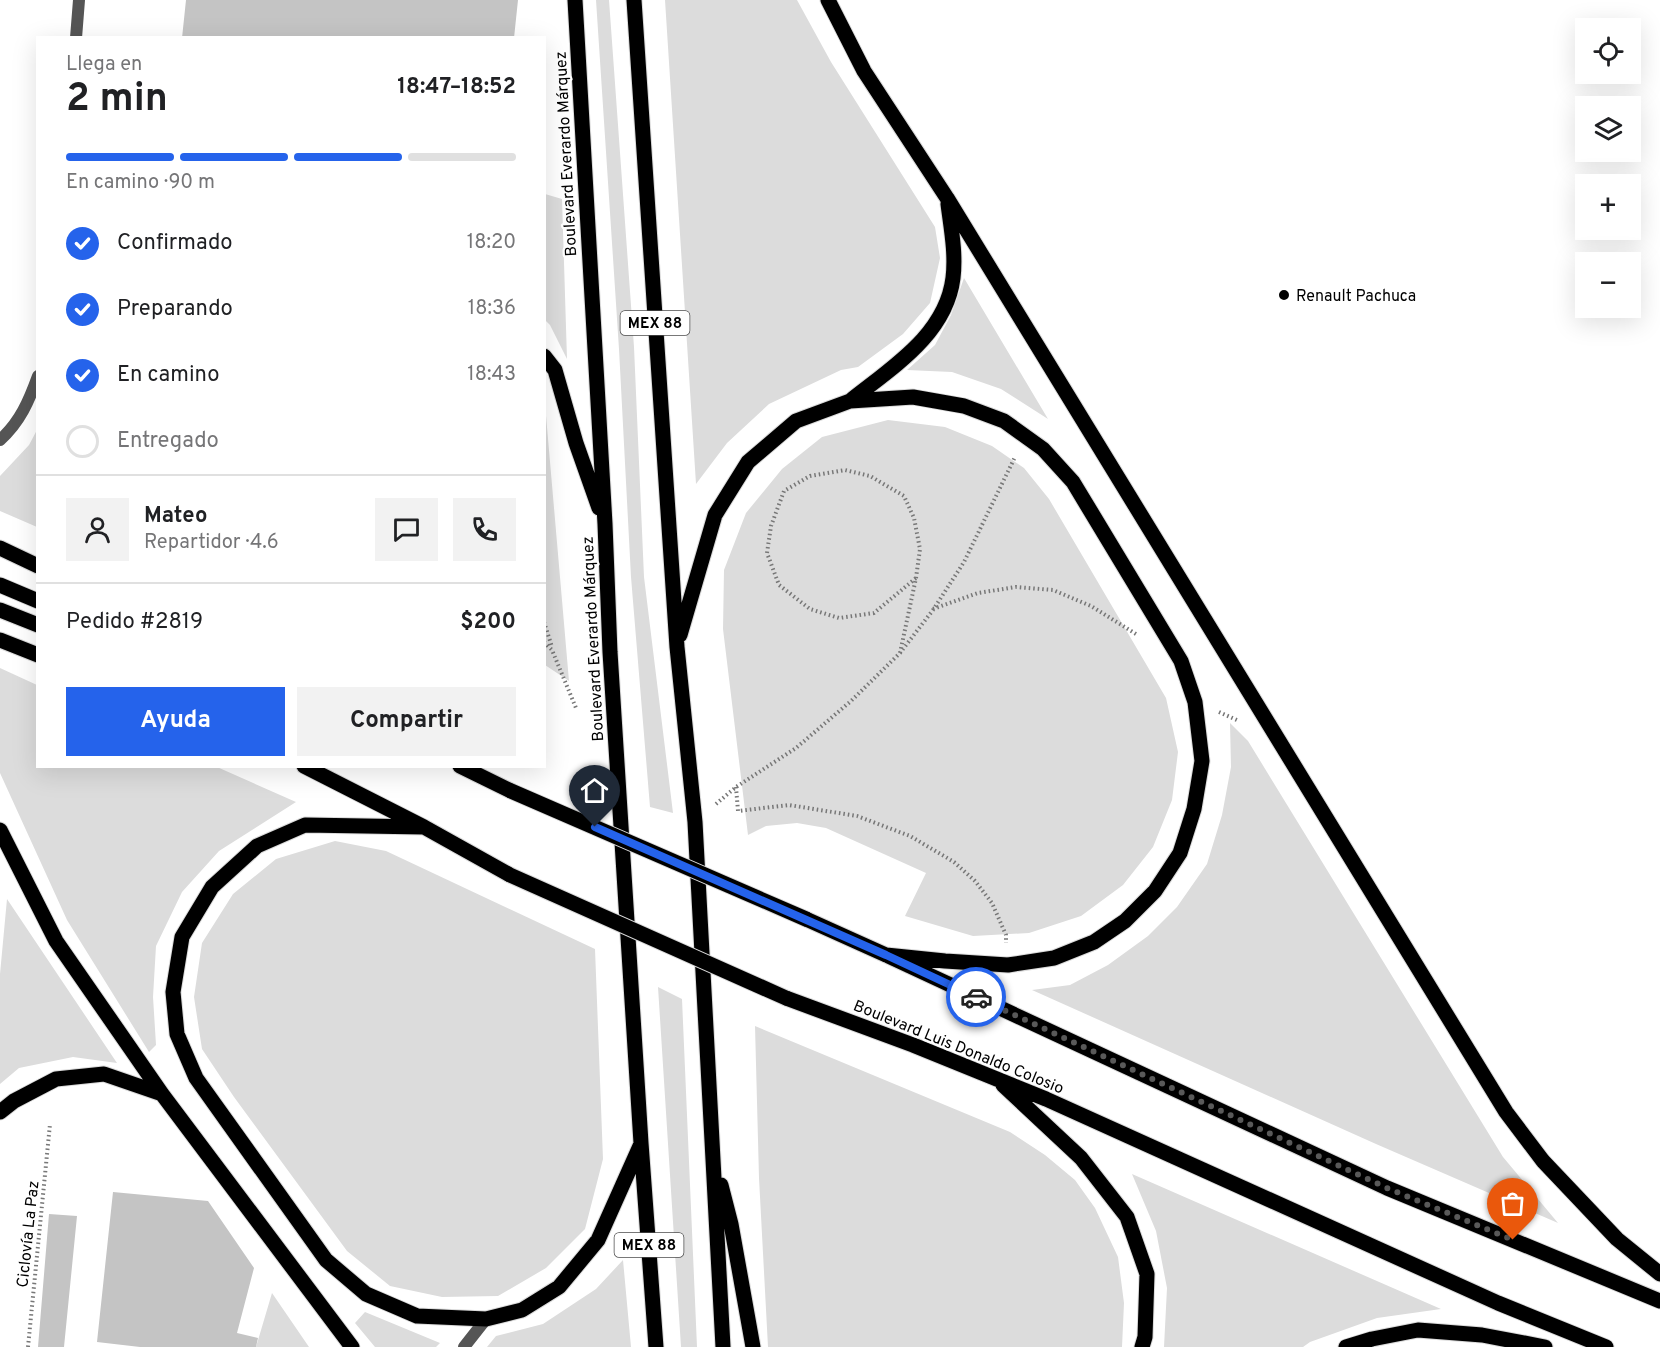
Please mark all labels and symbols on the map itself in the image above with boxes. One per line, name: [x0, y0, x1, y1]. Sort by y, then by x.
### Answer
street label: Boulevard Everardo Márquez: [552, 51, 582, 257]
place label: Renault Pachuca: [1296, 287, 1416, 307]
marker: Renault Pachuca: [1277, 288, 1291, 302]
road number: MEX 88: [620, 311, 690, 335]
street label: Boulevard Everardo Márquez: [579, 536, 609, 742]
pin: [569, 765, 620, 827]
courier: [946, 967, 1006, 1027]
street label: Boulevard Luis Donaldo Colosio: [850, 996, 1066, 1099]
pin: [1487, 1178, 1538, 1240]
street label: Ciclovía La Paz: [13, 1180, 45, 1289]
road number: MEX 88: [614, 1233, 684, 1257]

